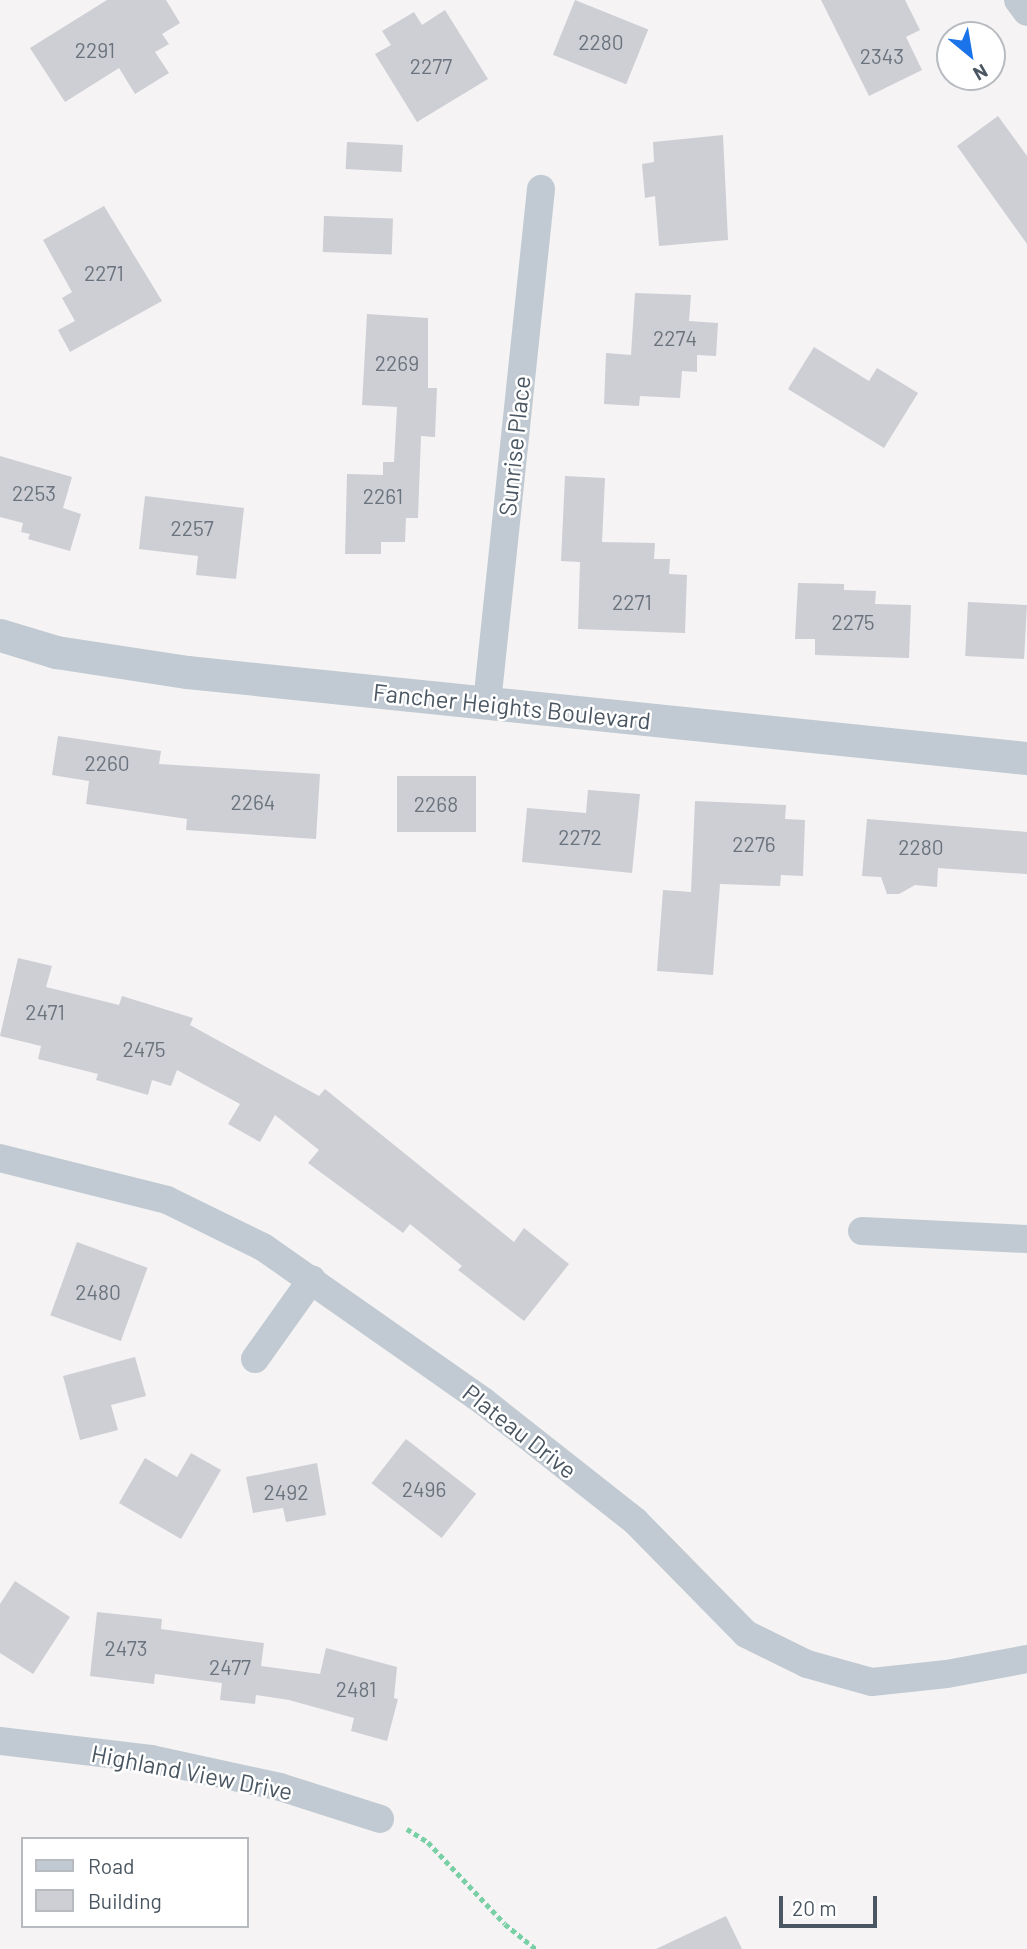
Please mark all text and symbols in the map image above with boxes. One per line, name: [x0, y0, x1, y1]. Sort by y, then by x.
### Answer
north arrow: [936, 21, 1006, 91]
house number: 2280: [578, 29, 624, 55]
house number: 2291: [75, 37, 115, 63]
house number: 2343: [860, 43, 904, 69]
house number: 2277: [410, 53, 452, 79]
text: N: [970, 60, 992, 86]
house number: 2271: [84, 260, 124, 286]
house number: 2274: [653, 325, 697, 351]
house number: 2269: [375, 350, 419, 376]
street label: Sunrise Place: [492, 374, 536, 518]
house number: 2253: [12, 480, 56, 506]
house number: 2261: [363, 483, 403, 509]
house number: 2257: [170, 515, 214, 541]
house number: 2271: [612, 589, 652, 615]
house number: 2275: [831, 609, 875, 635]
street label: Fancher Heights Boulevard: [372, 677, 652, 735]
house number: 2260: [84, 750, 130, 776]
house number: 2264: [231, 789, 275, 815]
house number: 2268: [414, 791, 458, 817]
house number: 2272: [558, 824, 602, 850]
house number: 2276: [732, 831, 776, 857]
house number: 2280: [898, 834, 944, 860]
house number: 2471: [25, 999, 65, 1025]
house number: 2475: [123, 1036, 165, 1062]
house number: 2480: [75, 1279, 121, 1305]
street label: Plateau Drive: [457, 1378, 583, 1484]
house number: 2496: [402, 1476, 446, 1502]
house number: 2492: [263, 1479, 309, 1505]
house number: 2473: [105, 1635, 147, 1661]
house number: 2477: [209, 1654, 251, 1680]
house number: 2481: [336, 1676, 376, 1702]
street label: Highland View Drive: [89, 1738, 295, 1806]
legend: [21, 1837, 248, 1928]
text: Road: [88, 1853, 134, 1878]
scale bar: [782, 1882, 880, 1926]
text: Building: [88, 1888, 162, 1913]
text: 20 m: [792, 1895, 837, 1920]

